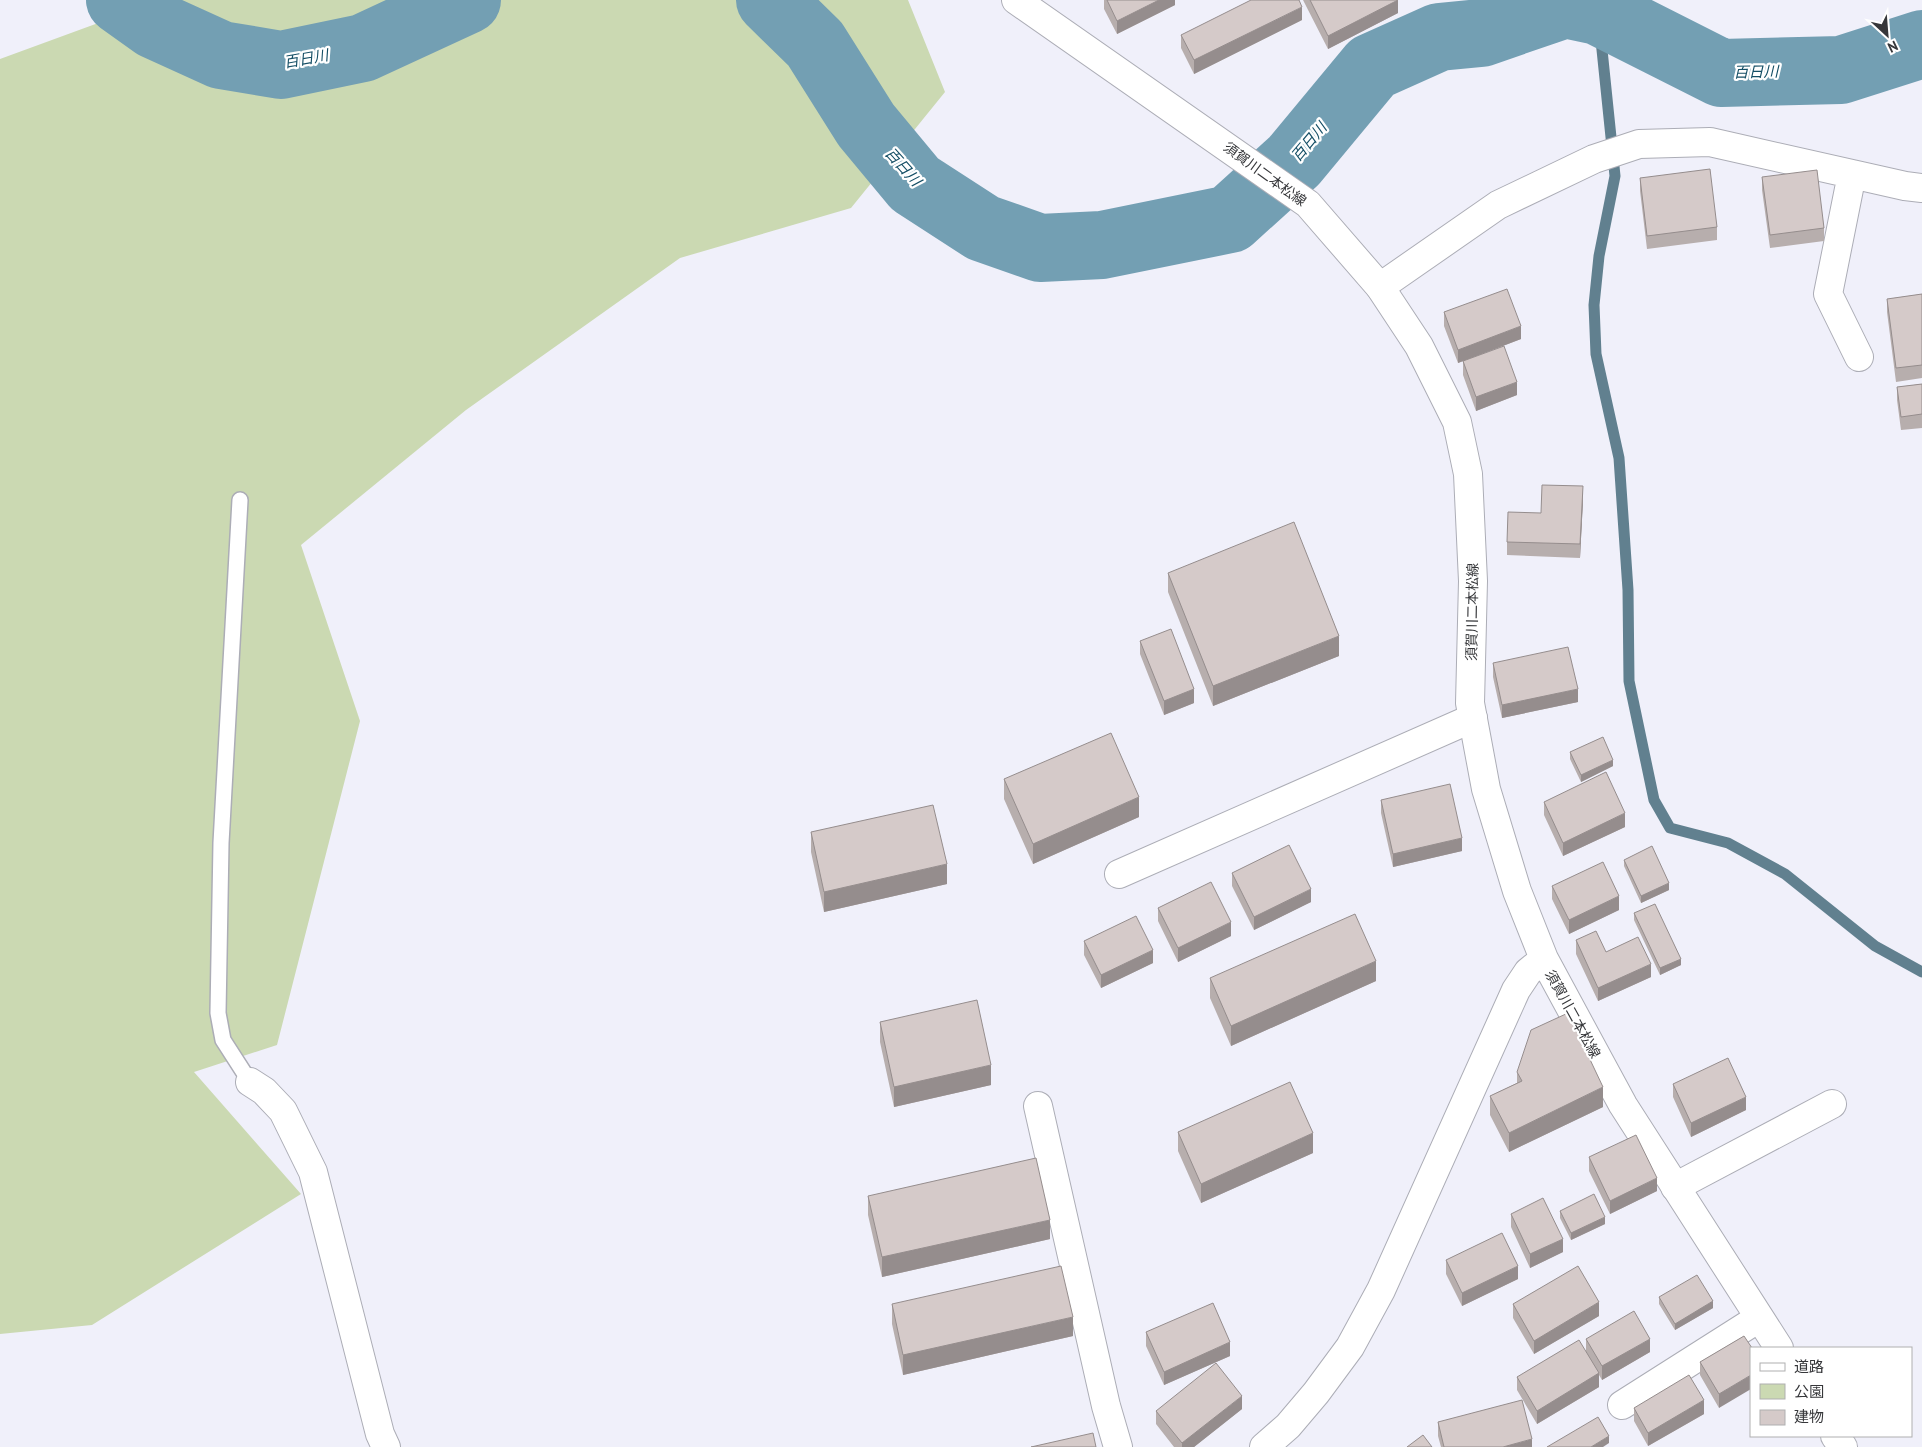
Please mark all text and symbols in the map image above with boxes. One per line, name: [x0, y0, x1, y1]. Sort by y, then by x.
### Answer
north arrow: [1862, 10, 1912, 60]
text: N: [1885, 37, 1901, 57]
water label: 百日川: [282, 45, 332, 72]
water label: 百日川: [1733, 62, 1781, 81]
water label: 百日川: [1287, 117, 1332, 165]
street label: 須賀川二本松線: [1220, 138, 1310, 210]
water label: 百日川: [881, 144, 927, 191]
street label: 須賀川二本松線: [1462, 563, 1482, 661]
street label: 須賀川二本松線: [1541, 967, 1605, 1061]
legend: [1750, 1347, 1912, 1437]
text: 道路: [1794, 1357, 1824, 1376]
text: 公園: [1794, 1382, 1824, 1401]
text: 建物: [1794, 1407, 1824, 1426]

